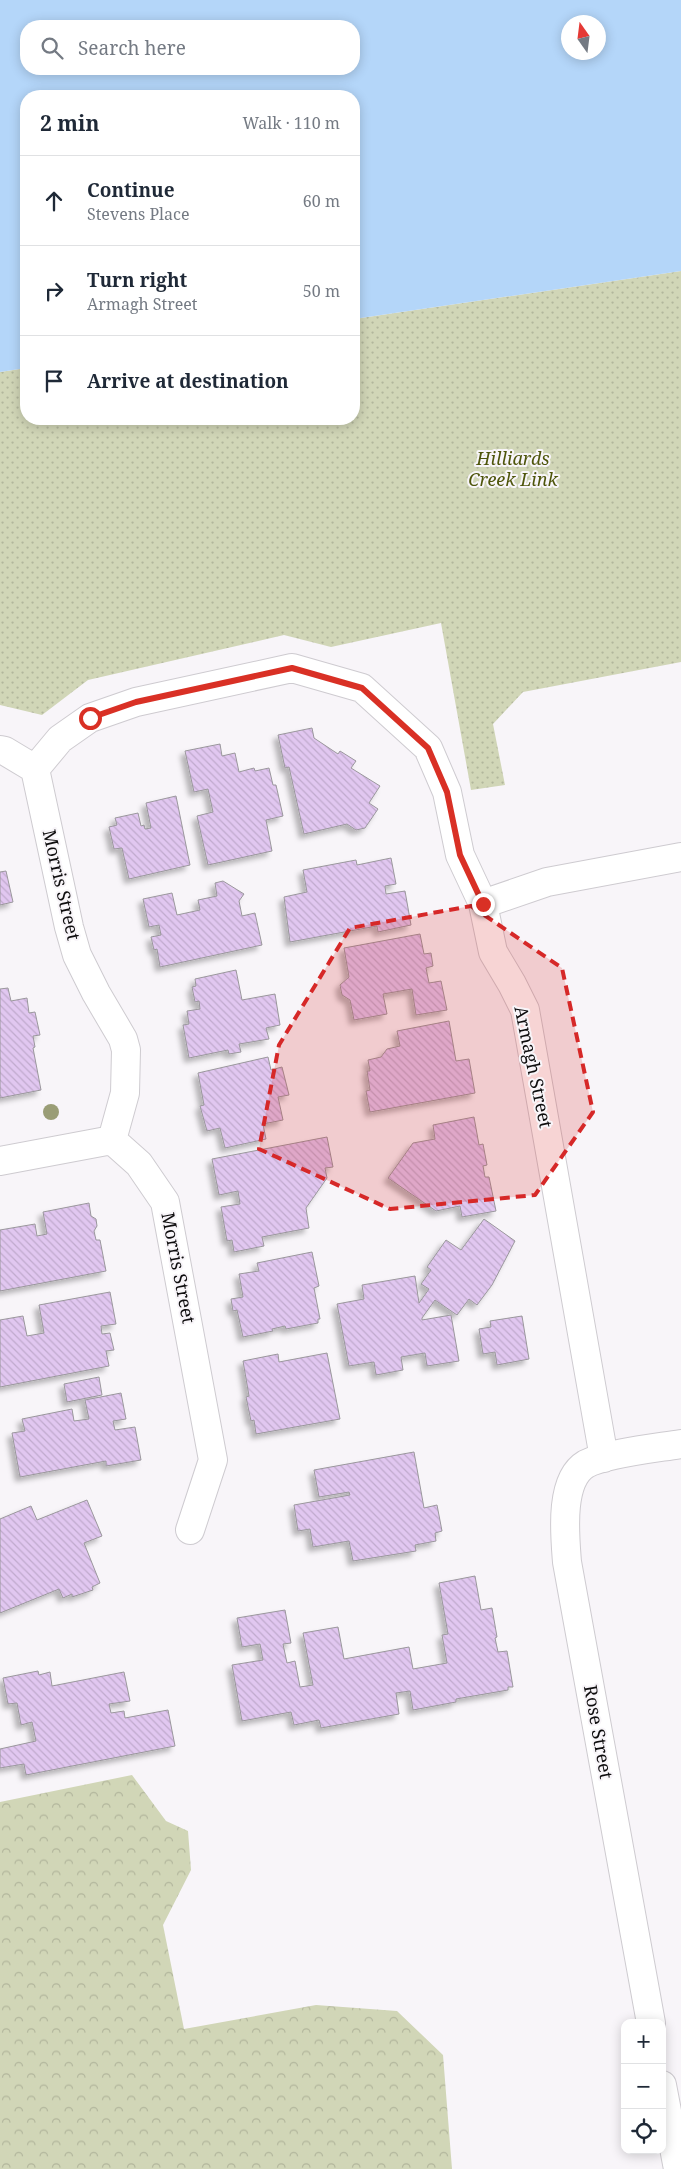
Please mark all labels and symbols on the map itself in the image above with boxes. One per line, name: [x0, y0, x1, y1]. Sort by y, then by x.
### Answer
north arrow: [561, 15, 606, 60]
park label: Hilliards Creek Link: [468, 446, 559, 491]
route start: [79, 707, 102, 730]
street label: Morris Street: [38, 827, 86, 943]
route end: [472, 893, 495, 916]
street label: Armagh Street: [509, 1003, 559, 1130]
street label: Morris Street: [156, 1210, 202, 1326]
street label: Rose Street: [579, 1683, 619, 1781]

